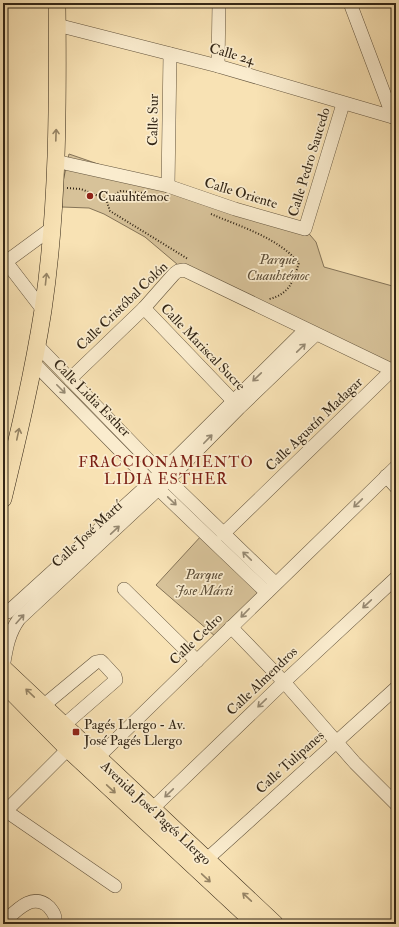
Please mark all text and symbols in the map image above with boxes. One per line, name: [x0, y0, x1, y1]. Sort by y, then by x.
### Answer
street label: Calle 24: [207, 39, 258, 69]
street label: Calle Sur: [144, 93, 162, 146]
street label: Calle Pedro Saucedo: [284, 105, 334, 219]
one-way arrow: [52, 129, 59, 142]
street label: Calle Oriente: [202, 174, 280, 212]
place label: Cuauhtémoc: [98, 188, 170, 205]
marker: Cuauhtémoc: [85, 191, 95, 201]
park label: Parque Cuauhtémoc: [247, 251, 310, 284]
street label: Calle Cristóbal Colón: [73, 258, 171, 354]
one-way arrow: [42, 273, 50, 286]
street label: Calle Mariscal Sucre: [157, 300, 249, 394]
one-way arrow: [296, 343, 306, 353]
street label: Calle Lidia Esther: [50, 356, 135, 441]
one-way arrow: [252, 372, 262, 381]
street label: Calle Agustín Madagar: [262, 373, 366, 475]
one-way arrow: [56, 384, 66, 394]
one-way arrow: [14, 428, 22, 441]
one-way arrow: [203, 435, 212, 445]
district label: FRACCIONAMIENTO LIDIA ESTHER: [78, 453, 254, 489]
street label: Calle José Martí: [48, 496, 127, 571]
one-way arrow: [167, 497, 177, 506]
one-way arrow: [353, 498, 363, 508]
one-way arrow: [110, 525, 120, 535]
one-way arrow: [242, 551, 252, 561]
park label: Parque Jose Márti: [175, 566, 233, 599]
one-way arrow: [362, 600, 373, 609]
one-way arrow: [240, 608, 250, 618]
street label: Calle Cedro: [166, 610, 226, 668]
one-way arrow: [15, 614, 25, 624]
street label: Calle Almendros: [223, 643, 301, 719]
one-way arrow: [25, 689, 35, 698]
one-way arrow: [257, 698, 267, 708]
place label: Pagés Llergo - Av. José Pagés Llergo: [83, 716, 185, 749]
marker: Pagés Llergo - Av. José Pagés Llergo: [71, 727, 81, 737]
street label: Calle Tulipanes: [252, 727, 328, 798]
street label: Avenida José Pagés Llergo: [96, 757, 215, 869]
one-way arrow: [106, 784, 116, 794]
one-way arrow: [164, 788, 174, 798]
one-way arrow: [201, 873, 211, 882]
one-way arrow: [242, 893, 252, 902]

